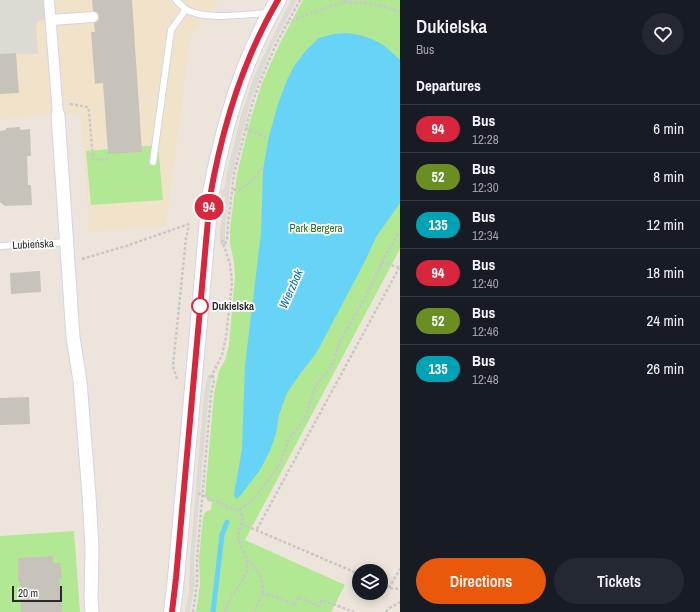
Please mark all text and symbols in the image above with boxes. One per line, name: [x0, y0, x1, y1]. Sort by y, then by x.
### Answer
text: Dukielska: [416, 13, 487, 39]
button: heart: [642, 13, 684, 55]
text: Bus: [416, 41, 434, 58]
text: Departures: [416, 75, 481, 96]
text: Bus: [472, 110, 495, 131]
text: 6 min: [653, 118, 684, 139]
text: 94: [432, 120, 444, 138]
text: 12:28: [472, 131, 499, 148]
text: Bus: [472, 158, 495, 179]
text: 8 min: [653, 166, 684, 187]
text: 52: [432, 168, 444, 186]
text: 12:30: [472, 179, 499, 196]
line badge: 94: [191, 194, 227, 220]
text: 94: [203, 198, 215, 216]
text: Bus: [472, 206, 495, 227]
text: 12 min: [646, 214, 684, 235]
text: 135: [428, 216, 448, 234]
park label: Park Bergera: [289, 221, 343, 235]
text: 12:34: [472, 227, 499, 244]
street label: Lubieńska: [12, 236, 54, 252]
text: Bus: [472, 254, 495, 275]
text: 18 min: [646, 262, 684, 283]
text: 94: [432, 264, 444, 282]
water label: Wierzbak: [275, 266, 307, 311]
text: 12:40: [472, 275, 499, 292]
marker: Dukielska: [191, 297, 209, 315]
place label: Dukielska: [212, 299, 254, 313]
text: Bus: [472, 302, 495, 323]
text: 24 min: [646, 310, 684, 331]
text: 52: [432, 312, 444, 330]
text: 12:46: [472, 323, 499, 340]
text: Bus: [472, 350, 495, 371]
text: 26 min: [646, 358, 684, 379]
text: 135: [428, 360, 448, 378]
text: 12:48: [472, 371, 499, 388]
button: Directions: [416, 558, 546, 604]
button: Tickets: [554, 558, 684, 604]
map controls: [352, 564, 388, 600]
button: layers: [352, 564, 388, 600]
scale bar: [12, 584, 62, 603]
text: 20 m: [18, 586, 38, 600]

